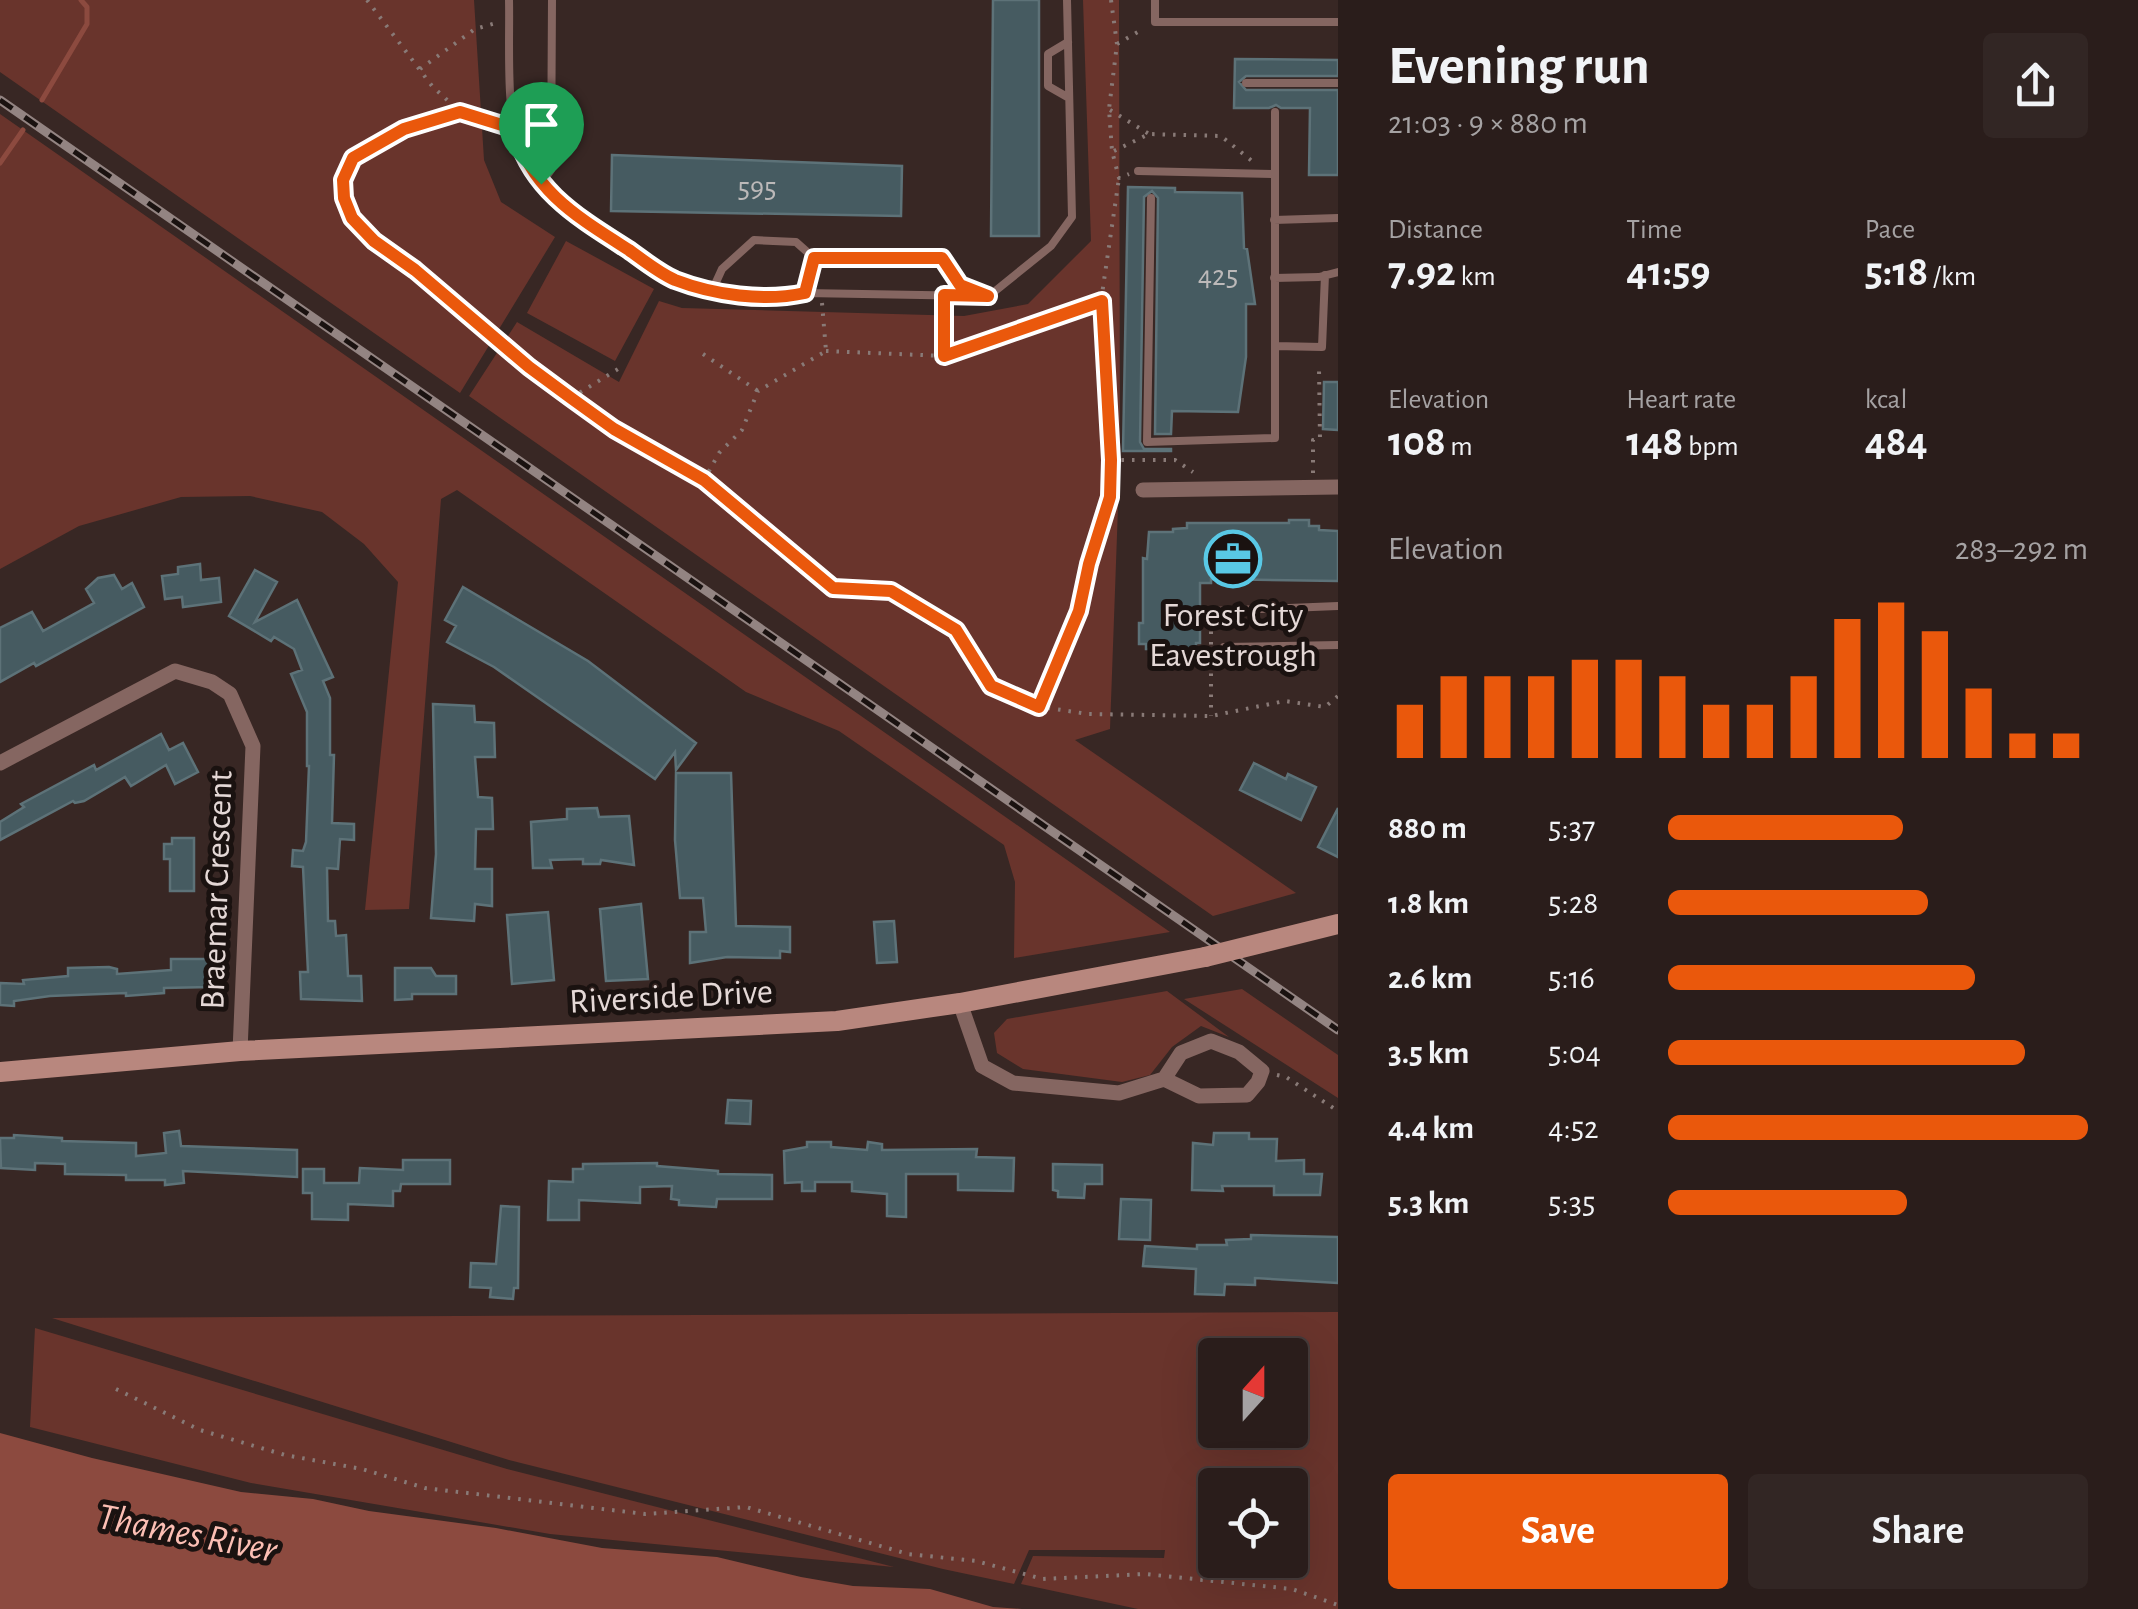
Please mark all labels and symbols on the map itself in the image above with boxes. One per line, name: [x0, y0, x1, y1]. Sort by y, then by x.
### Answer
pin: [499, 82, 584, 185]
house number: 595: [737, 173, 777, 203]
house number: 425: [1198, 261, 1238, 291]
office icon: Forest City Eavestrough: [1203, 529, 1263, 589]
place label: Forest City Eavestrough: [1149, 598, 1317, 673]
street label: Braemar Crescent: [195, 770, 239, 1010]
street label: Riverside Drive: [568, 974, 774, 1020]
north arrow: [1198, 1338, 1308, 1448]
water label: Thames River: [94, 1498, 281, 1570]

